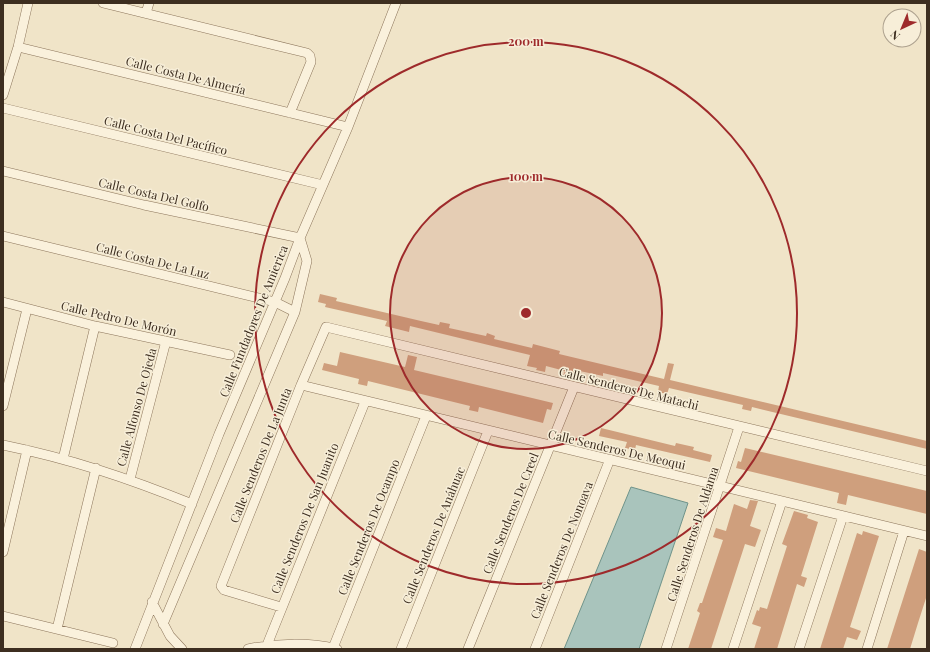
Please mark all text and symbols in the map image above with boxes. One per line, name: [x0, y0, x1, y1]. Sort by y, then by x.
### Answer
north arrow: [882, 8, 922, 48]
text: N: [887, 27, 903, 44]
text: 200 m: [508, 33, 544, 49]
street label: Calle Costa De Almería: [124, 52, 248, 98]
street label: Calle Costa Del Pacífico: [103, 112, 230, 158]
text: 100 m: [509, 168, 543, 184]
street label: Calle Costa Del Golfo: [97, 173, 211, 215]
street label: Calle Costa De La Luz: [94, 238, 212, 282]
street label: Calle Fundadores De Amierica: [215, 243, 291, 399]
street label: Calle Pedro De Morón: [60, 297, 178, 339]
centre of rings: [519, 306, 533, 320]
street label: Calle Alfonso De Ojeda: [112, 346, 160, 468]
street label: Calle Senderos De Matachi: [557, 363, 701, 413]
street label: Calle Senderos De La Junta: [226, 385, 294, 525]
street label: Calle Senderos De Meoqui: [547, 425, 688, 473]
street label: Calle Senderos De San Juanito: [266, 440, 342, 596]
street label: Calle Senderos De Creel: [478, 449, 542, 576]
street label: Calle Senderos De Ocampo: [333, 456, 403, 597]
street label: Calle Senderos De Anáhuac: [398, 464, 468, 606]
street label: Calle Senderos De Aldama: [663, 465, 721, 603]
street label: Calle Senderos De Nonoava: [526, 479, 596, 621]

